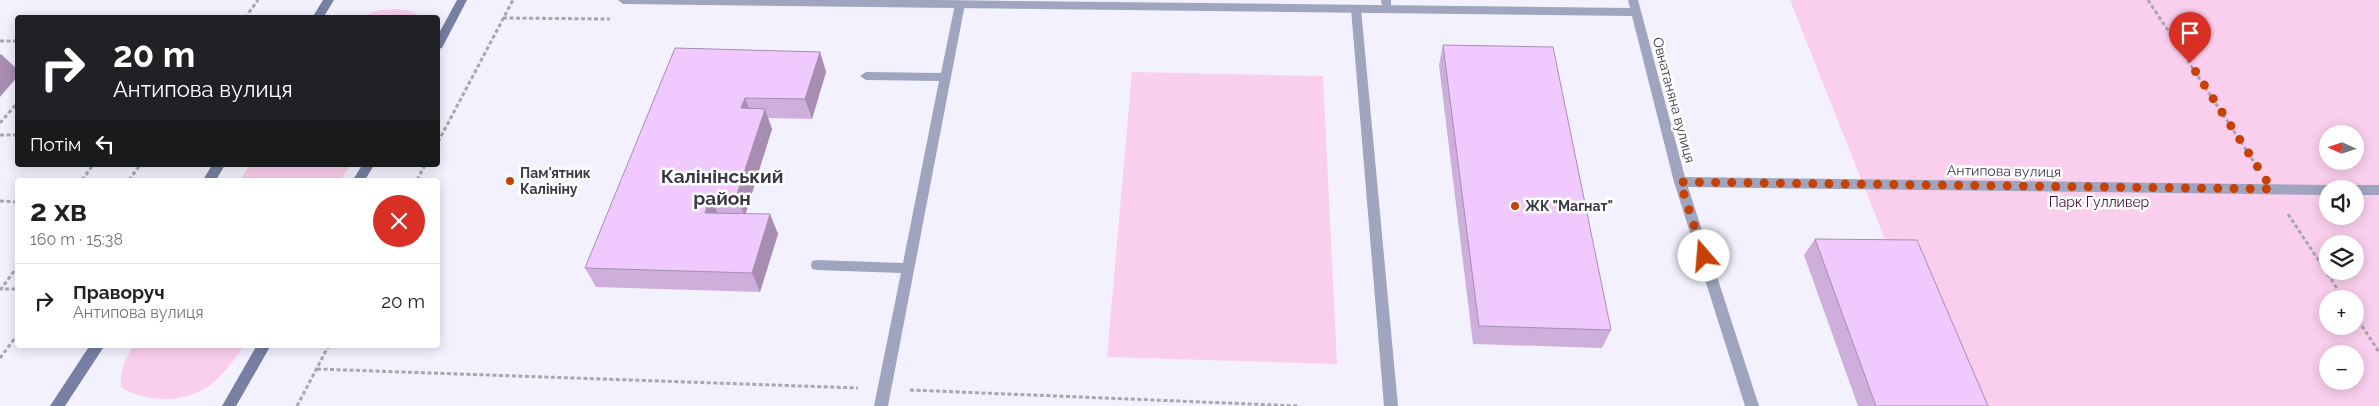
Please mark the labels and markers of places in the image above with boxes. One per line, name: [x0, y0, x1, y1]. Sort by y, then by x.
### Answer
pin: [2169, 12, 2211, 63]
place label: Пам'ятник Калініну: [520, 165, 591, 197]
marker: Пам'ятник Калініну: [504, 175, 516, 187]
place label: ЖК "Магнат": [1525, 198, 1613, 214]
marker: ЖК "Магнат": [1509, 200, 1521, 212]

